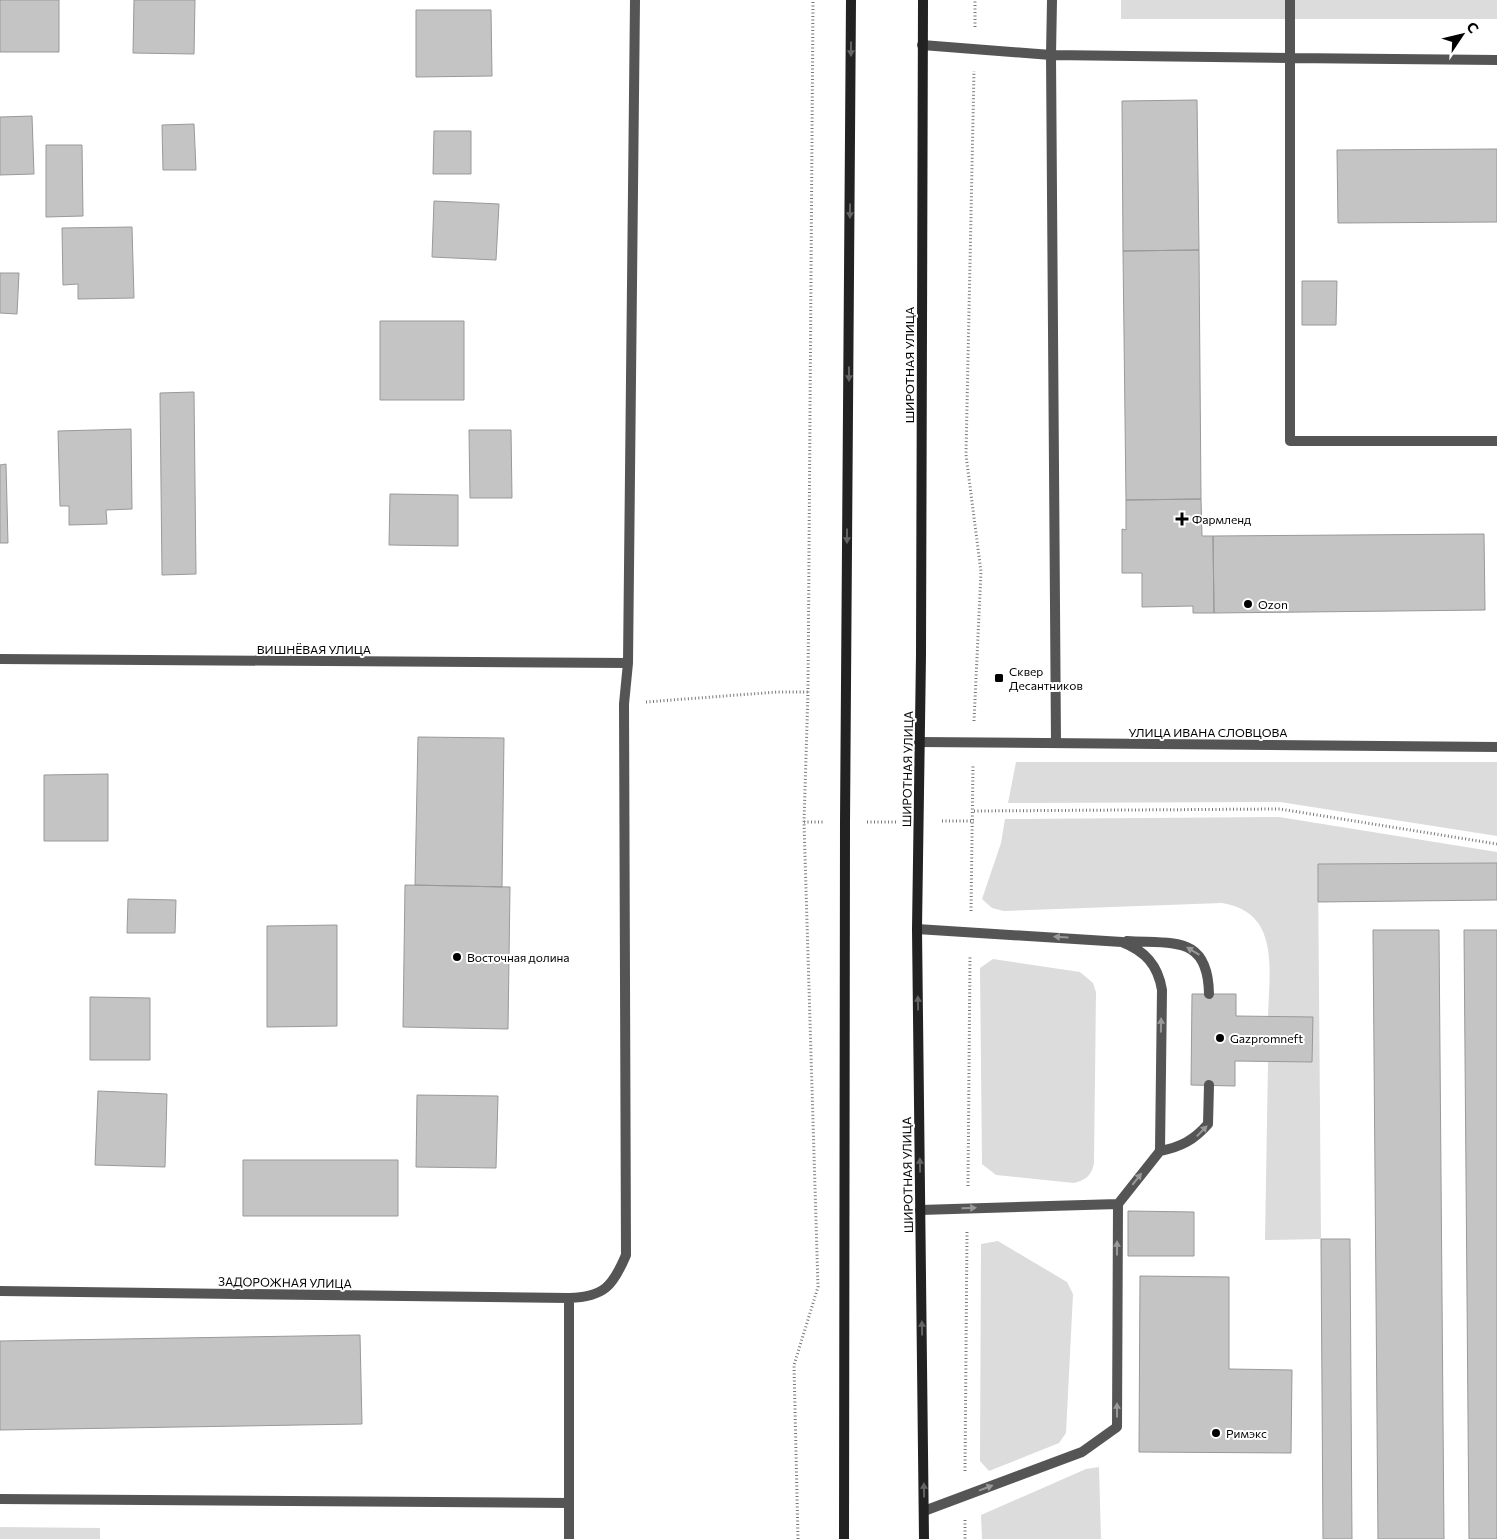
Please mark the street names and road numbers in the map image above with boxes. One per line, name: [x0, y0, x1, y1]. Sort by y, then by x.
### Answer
street label: ШИРОТНАЯ УЛИЦА: [902, 307, 916, 423]
street label: ВИШНЁВАЯ УЛИЦА: [257, 642, 371, 656]
street label: ШИРОТНАЯ УЛИЦА: [899, 711, 915, 827]
street label: УЛИЦА ИВАНА СЛОВЦОВА: [1128, 725, 1288, 739]
street label: ШИРОТНАЯ УЛИЦА: [899, 1117, 915, 1233]
street label: ЗАДОРОЖНАЯ УЛИЦА: [218, 1274, 352, 1290]

